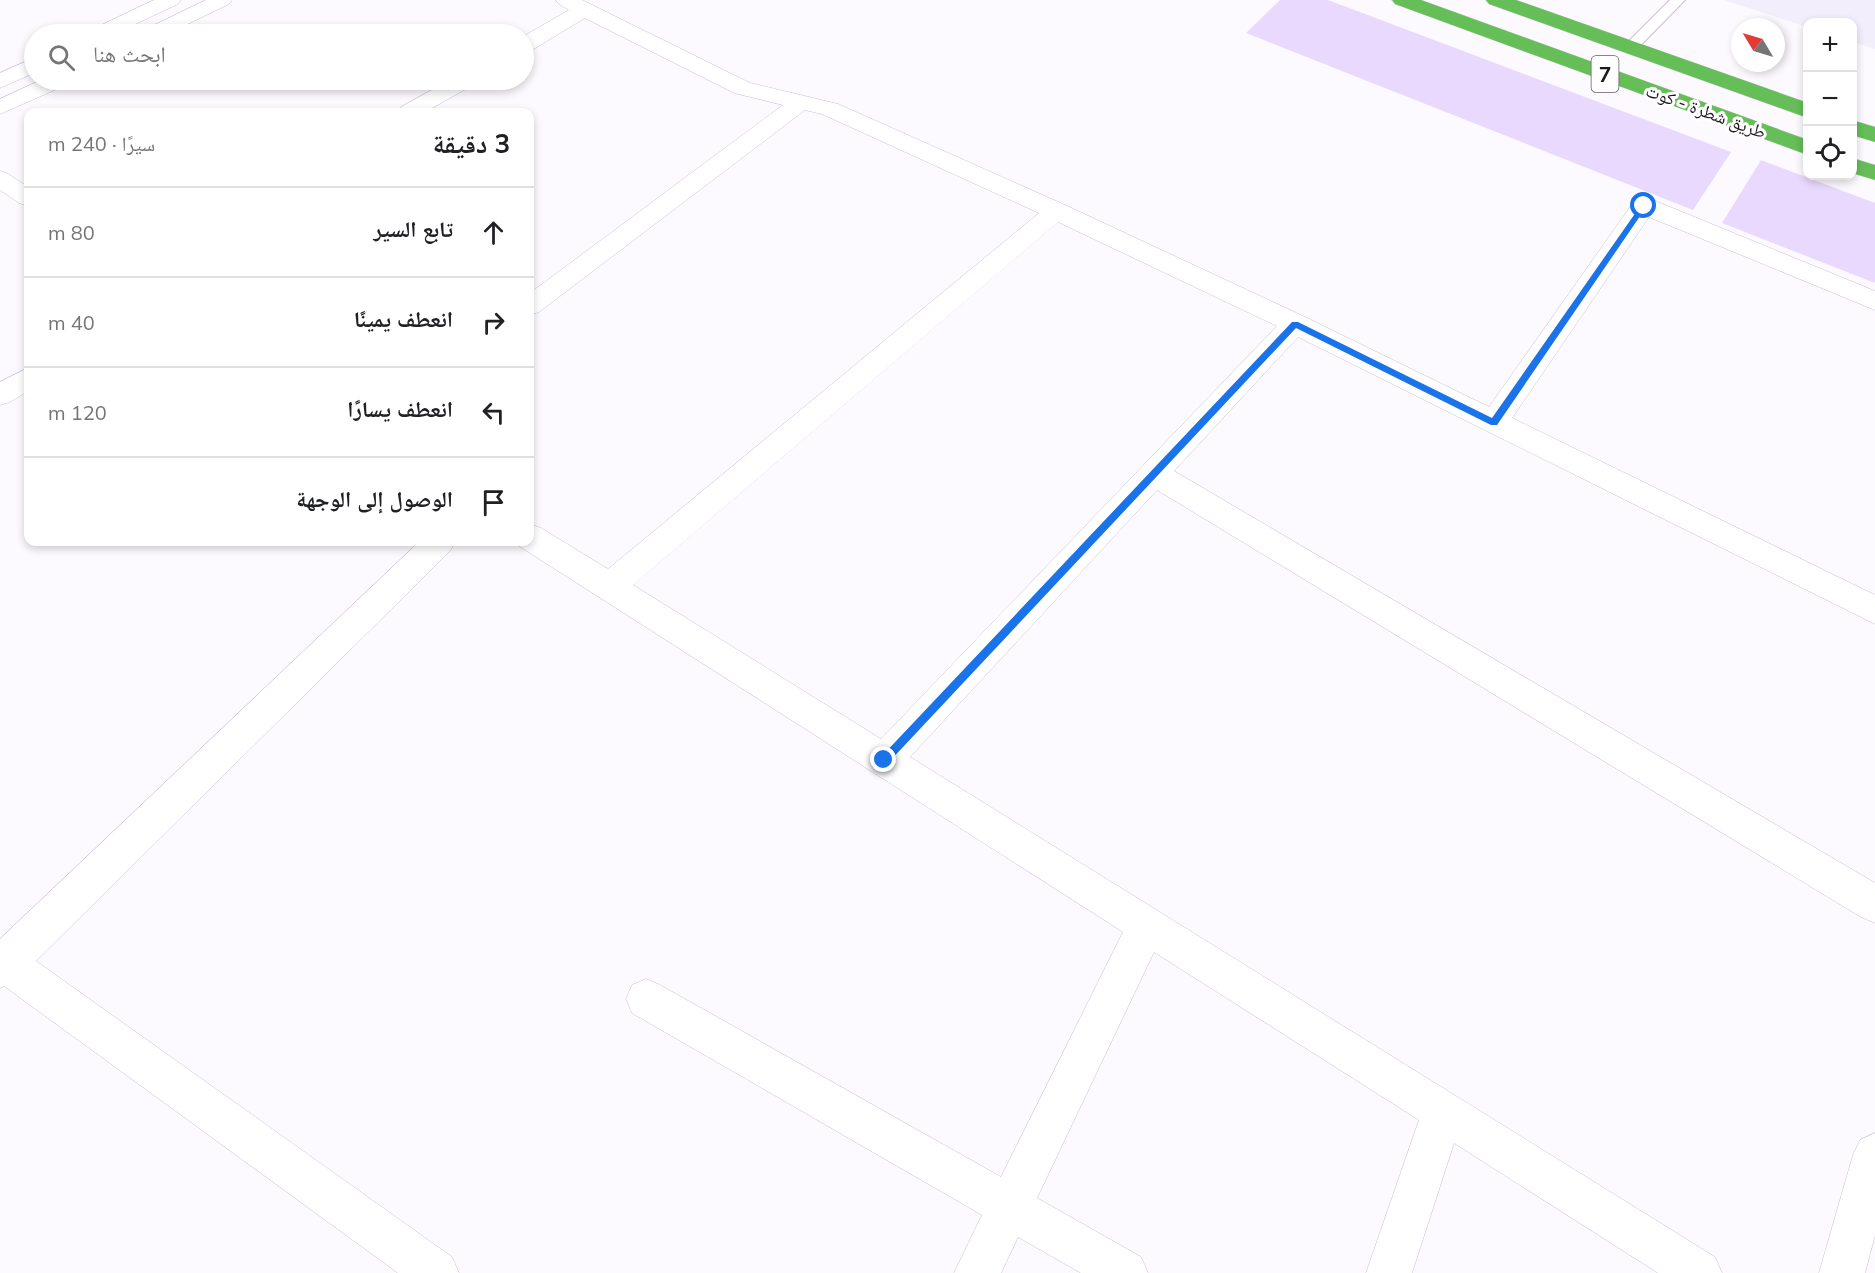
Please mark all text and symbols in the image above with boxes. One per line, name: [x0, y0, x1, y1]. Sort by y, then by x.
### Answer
north arrow: [1731, 18, 1785, 72]
map controls: [1803, 18, 1857, 180]
button: +: [1803, 18, 1857, 72]
search box: [24, 24, 534, 90]
text: ابحث هنا: [93, 40, 166, 68]
icon: search: [45, 41, 78, 74]
road number: 7: [1592, 56, 1618, 92]
button: −: [1803, 72, 1857, 126]
street label: طريق شطرة - كوت: [1643, 79, 1769, 143]
button: locate: [1803, 126, 1857, 180]
text: 3 دقيقة: [433, 127, 510, 160]
text: سيرًا · 240 m: [48, 131, 155, 156]
route start: [1630, 192, 1656, 218]
text: تابع السير: [374, 215, 453, 243]
icon: ahead: [477, 216, 510, 249]
text: 80 m: [48, 220, 95, 245]
text: انعطف يمينًا: [354, 305, 453, 333]
icon: right: [477, 306, 510, 339]
text: 40 m: [48, 310, 95, 335]
text: انعطف يسارًا: [347, 395, 453, 423]
icon: left: [477, 396, 510, 429]
text: 120 m: [48, 400, 107, 425]
text: الوصول إلى الوجهة: [296, 485, 453, 513]
icon: arrive: [477, 486, 510, 519]
route end: [870, 746, 896, 772]

